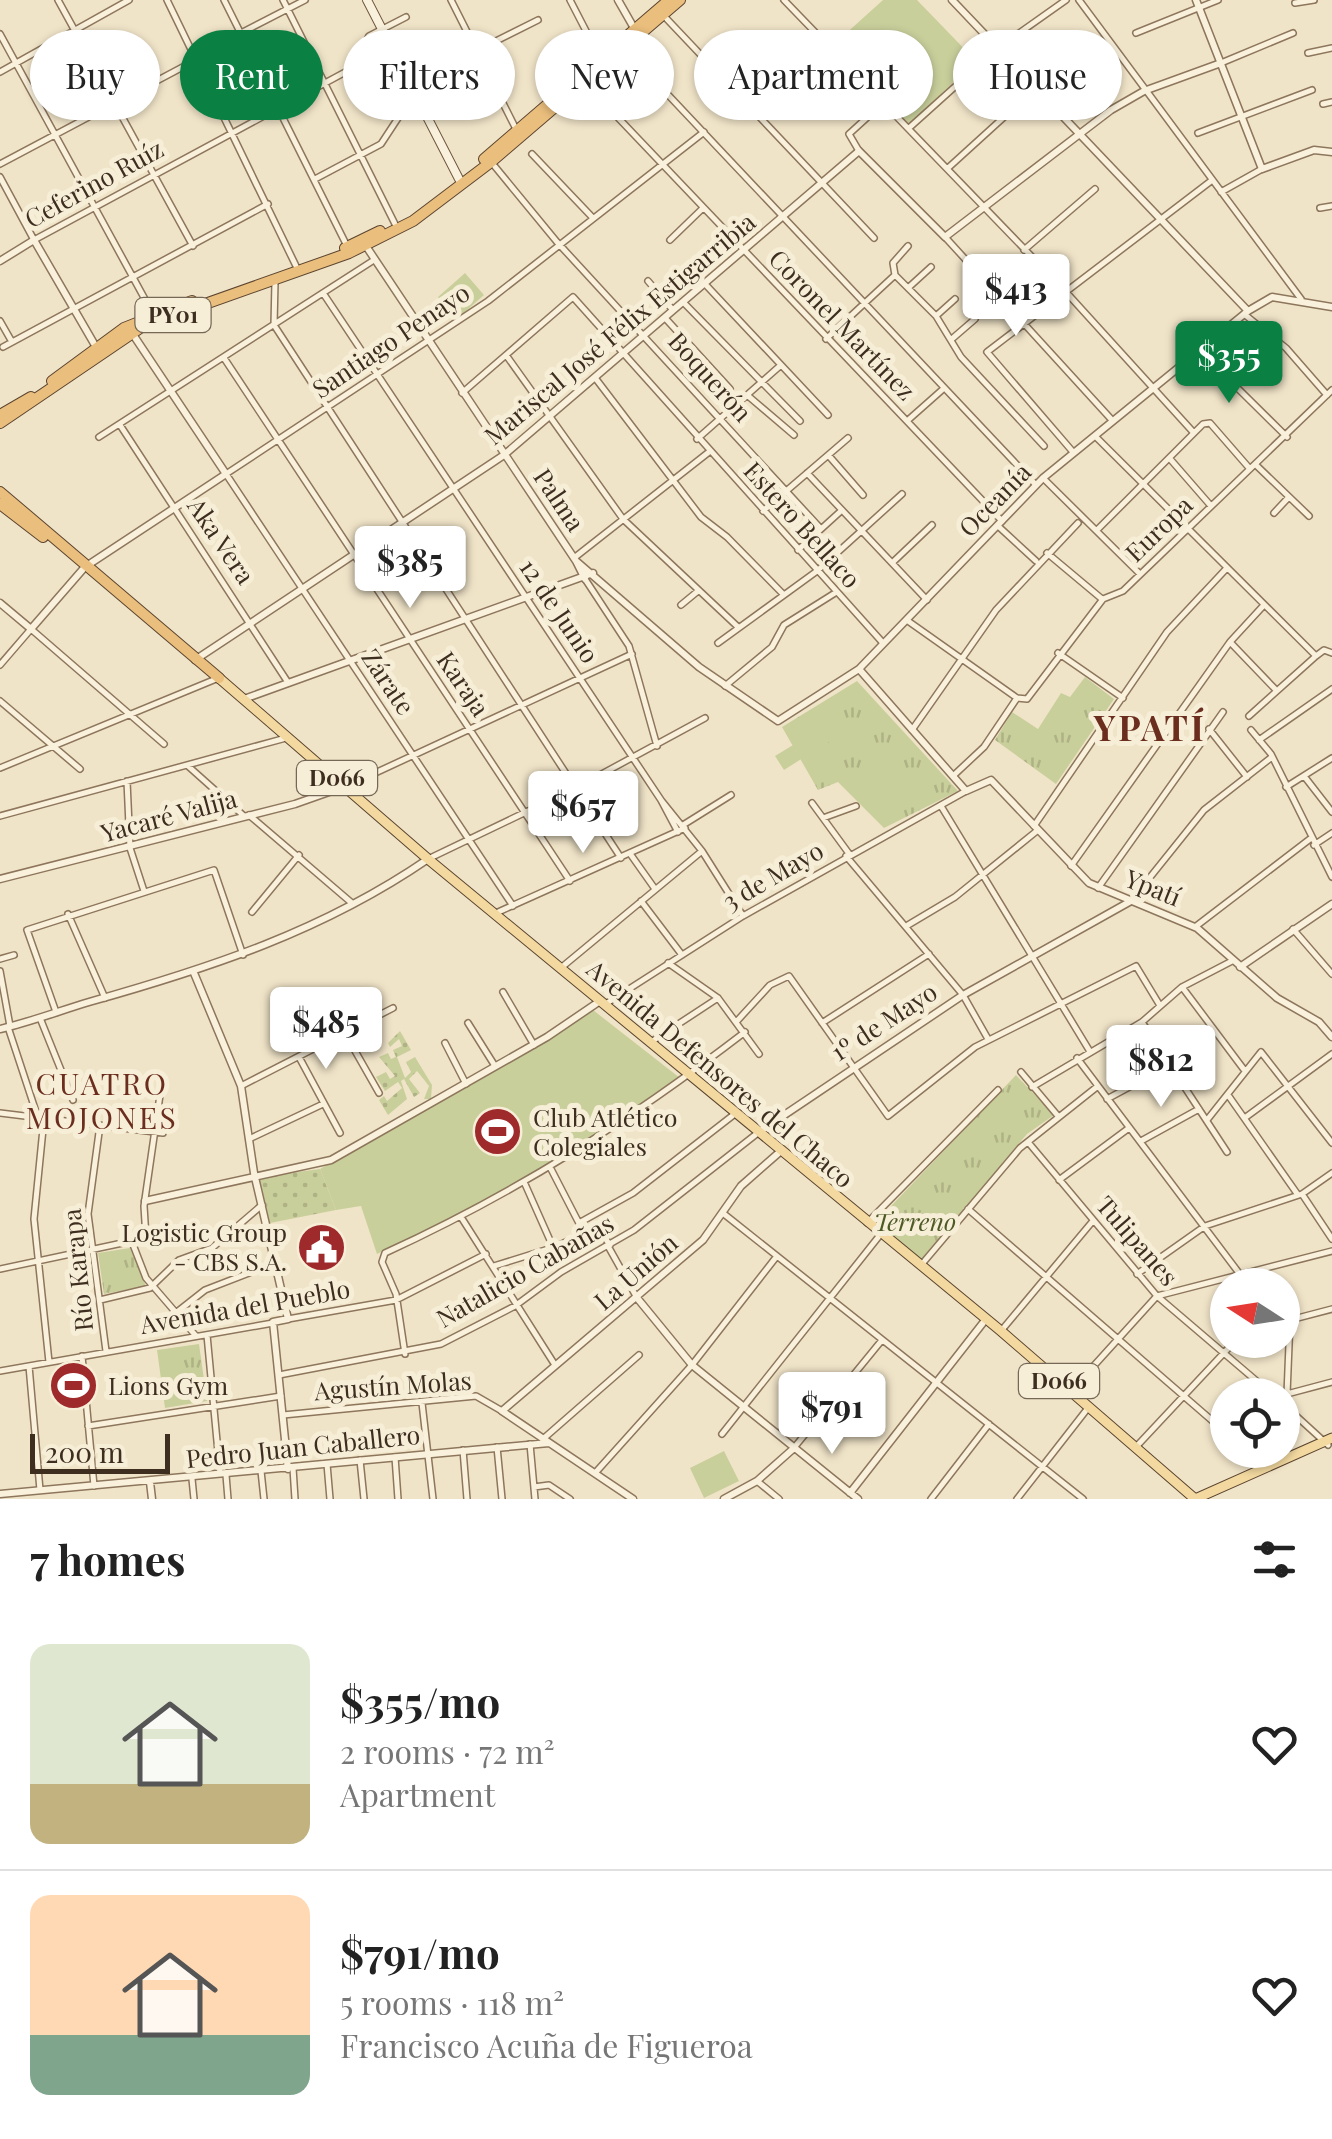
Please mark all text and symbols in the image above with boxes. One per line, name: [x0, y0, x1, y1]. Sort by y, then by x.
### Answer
chip: Buy: [30, 30, 160, 120]
chip: Rent: [180, 30, 323, 120]
chip: Filters: [343, 30, 515, 120]
chip: New: [535, 30, 674, 120]
chip: Apartment: [694, 30, 933, 120]
chip: House: [953, 30, 1122, 120]
street label: Ceferino Ruíz: [18, 131, 168, 234]
street label: Mariscal José Félix Estigarribia: [477, 204, 762, 451]
street label: Coronel Martínez: [763, 242, 923, 406]
pin: $413: [957, 254, 1075, 339]
text: $413: [985, 265, 1047, 308]
street label: Santiago Penayo: [305, 275, 475, 405]
road number: PY01: [136, 298, 210, 332]
pin: $355: [1170, 321, 1288, 406]
street label: Boquerón: [662, 324, 760, 428]
text: $355: [1197, 332, 1261, 375]
street label: Estero Bellaco: [738, 454, 869, 594]
street label: Oceanía: [951, 455, 1038, 543]
street label: Palma: [527, 461, 593, 537]
street label: Europa: [1117, 488, 1199, 568]
street label: Aka Vera: [181, 490, 263, 590]
pin: $385: [351, 526, 469, 611]
text: $385: [377, 537, 443, 580]
street label: 12 de Junio: [513, 552, 607, 669]
street label: Zárate: [355, 642, 423, 720]
street label: Karaja: [431, 644, 498, 722]
district label: YPATÍ: [1093, 703, 1206, 750]
road number: D066: [297, 761, 377, 795]
pin: $657: [524, 771, 642, 856]
street label: Yacaré Valija: [96, 780, 241, 849]
text: $657: [550, 782, 616, 825]
street label: 3 de Mayo: [716, 833, 829, 917]
street label: Ypatí: [1120, 860, 1186, 913]
street label: Avenida Defensores del Chaco: [580, 951, 861, 1194]
street label: 1º de Mayo: [824, 974, 943, 1067]
pin: $485: [267, 987, 385, 1072]
text: $485: [292, 998, 360, 1041]
pin: $812: [1102, 1025, 1220, 1110]
text: $812: [1128, 1036, 1194, 1079]
district label: CUATRO MOJONES: [26, 1063, 178, 1137]
place label: Club Atlético Colegiales: [533, 1100, 678, 1162]
sports icon: Club Atlético Colegiales: [472, 1106, 524, 1158]
street label: Tulipanes: [1090, 1188, 1186, 1292]
park label: Terreno: [874, 1204, 956, 1237]
street label: Natalicio Cabañas: [430, 1206, 619, 1334]
street label: Río Karapa: [54, 1207, 99, 1333]
place label: Logistic Group - CBS S.A.: [121, 1215, 287, 1277]
public building icon: Logistic Group - CBS S.A.: [296, 1221, 348, 1273]
street label: La Unión: [586, 1225, 684, 1316]
north arrow: [1210, 1268, 1300, 1358]
map controls: [1210, 1268, 1300, 1468]
street label: Avenida del Pueblo: [136, 1271, 352, 1340]
sports icon: Lions Gym: [47, 1360, 99, 1412]
street label: Agustín Molas: [312, 1363, 473, 1407]
road number: D066: [1019, 1364, 1099, 1398]
place label: Lions Gym: [108, 1368, 228, 1401]
pin: $791: [773, 1372, 891, 1457]
button: locate: [1210, 1378, 1300, 1468]
text: $791: [801, 1383, 863, 1426]
street label: Pedro Juan Caballero: [184, 1417, 422, 1474]
scale bar: [30, 1429, 170, 1474]
text: 200 m: [45, 1433, 124, 1470]
text: 7 homes: [30, 1531, 185, 1587]
icon: filters: [1247, 1532, 1302, 1587]
text: $355/mo: [340, 1673, 500, 1729]
icon: home: [110, 1684, 230, 1804]
icon: heart: [1247, 1717, 1302, 1772]
text: 2 rooms · 72 m²: [340, 1729, 555, 1772]
text: Apartment: [340, 1772, 495, 1815]
text: $791/mo: [340, 1924, 500, 1980]
icon: home: [110, 1935, 230, 2055]
icon: heart: [1247, 1968, 1302, 2023]
text: 5 rooms · 118 m²: [340, 1980, 564, 2023]
text: Francisco Acuña de Figueroa: [340, 2023, 753, 2066]

